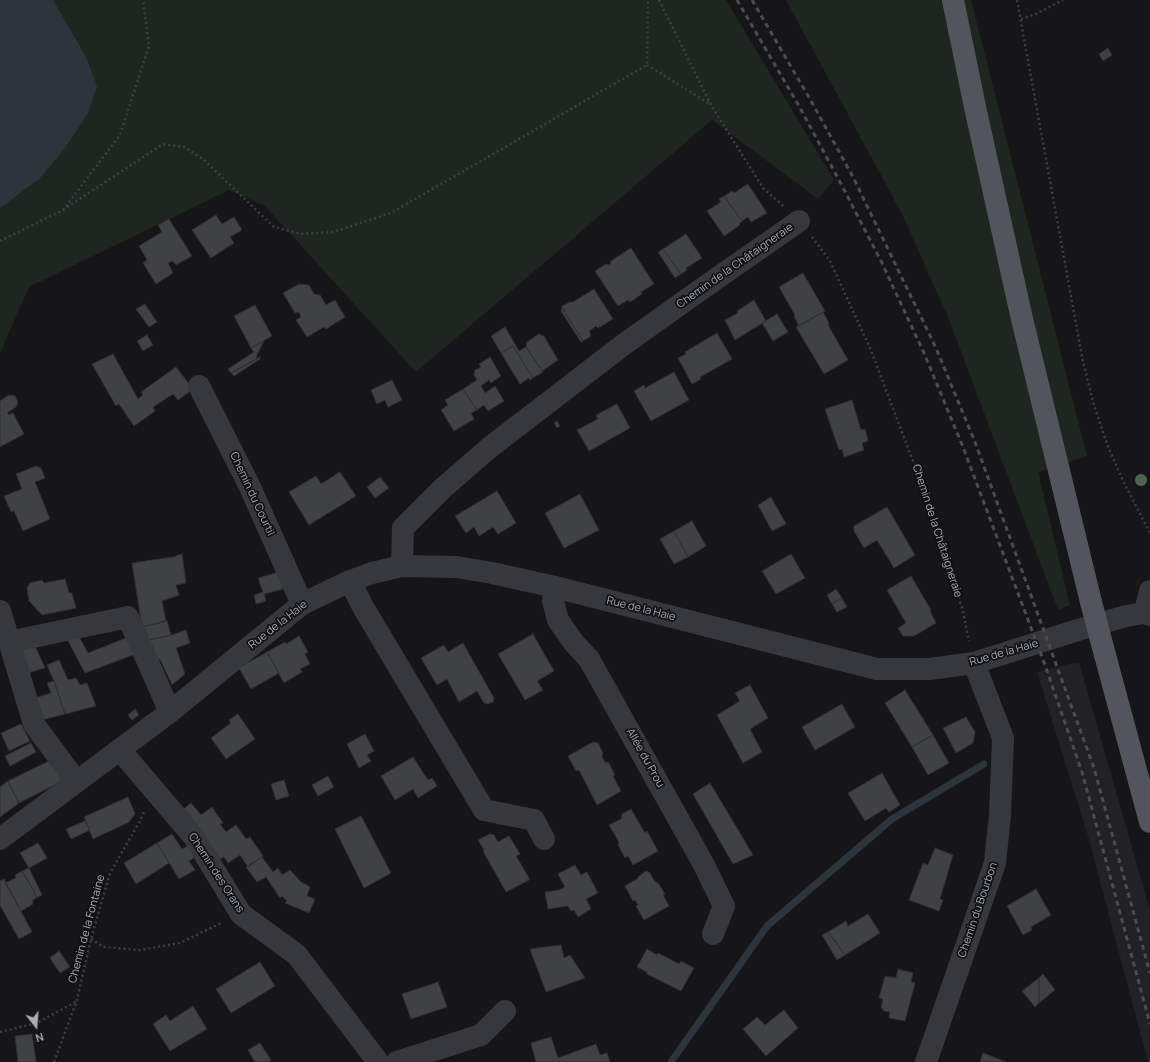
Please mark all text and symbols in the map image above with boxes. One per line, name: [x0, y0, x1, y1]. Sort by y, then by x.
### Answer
street label: Chemin de la Châtaigneraie: [674, 221, 796, 311]
street label: Chemin du Courtil: [227, 450, 277, 538]
street label: Chemin de la Châtaigneraie: [909, 463, 965, 599]
street label: Rue de la Haie: [605, 594, 677, 624]
street label: Rue de la Haie: [246, 598, 310, 652]
street label: Rue de la Haie: [968, 637, 1040, 669]
street label: Allée du Prou: [623, 726, 667, 790]
street label: Chemin des Orans: [185, 831, 247, 915]
street label: Chemin du Bourbon: [956, 861, 1000, 959]
street label: Chemin de la Fontaine: [66, 873, 108, 985]
north arrow: [16, 1006, 56, 1046]
text: N: [34, 1030, 46, 1046]

